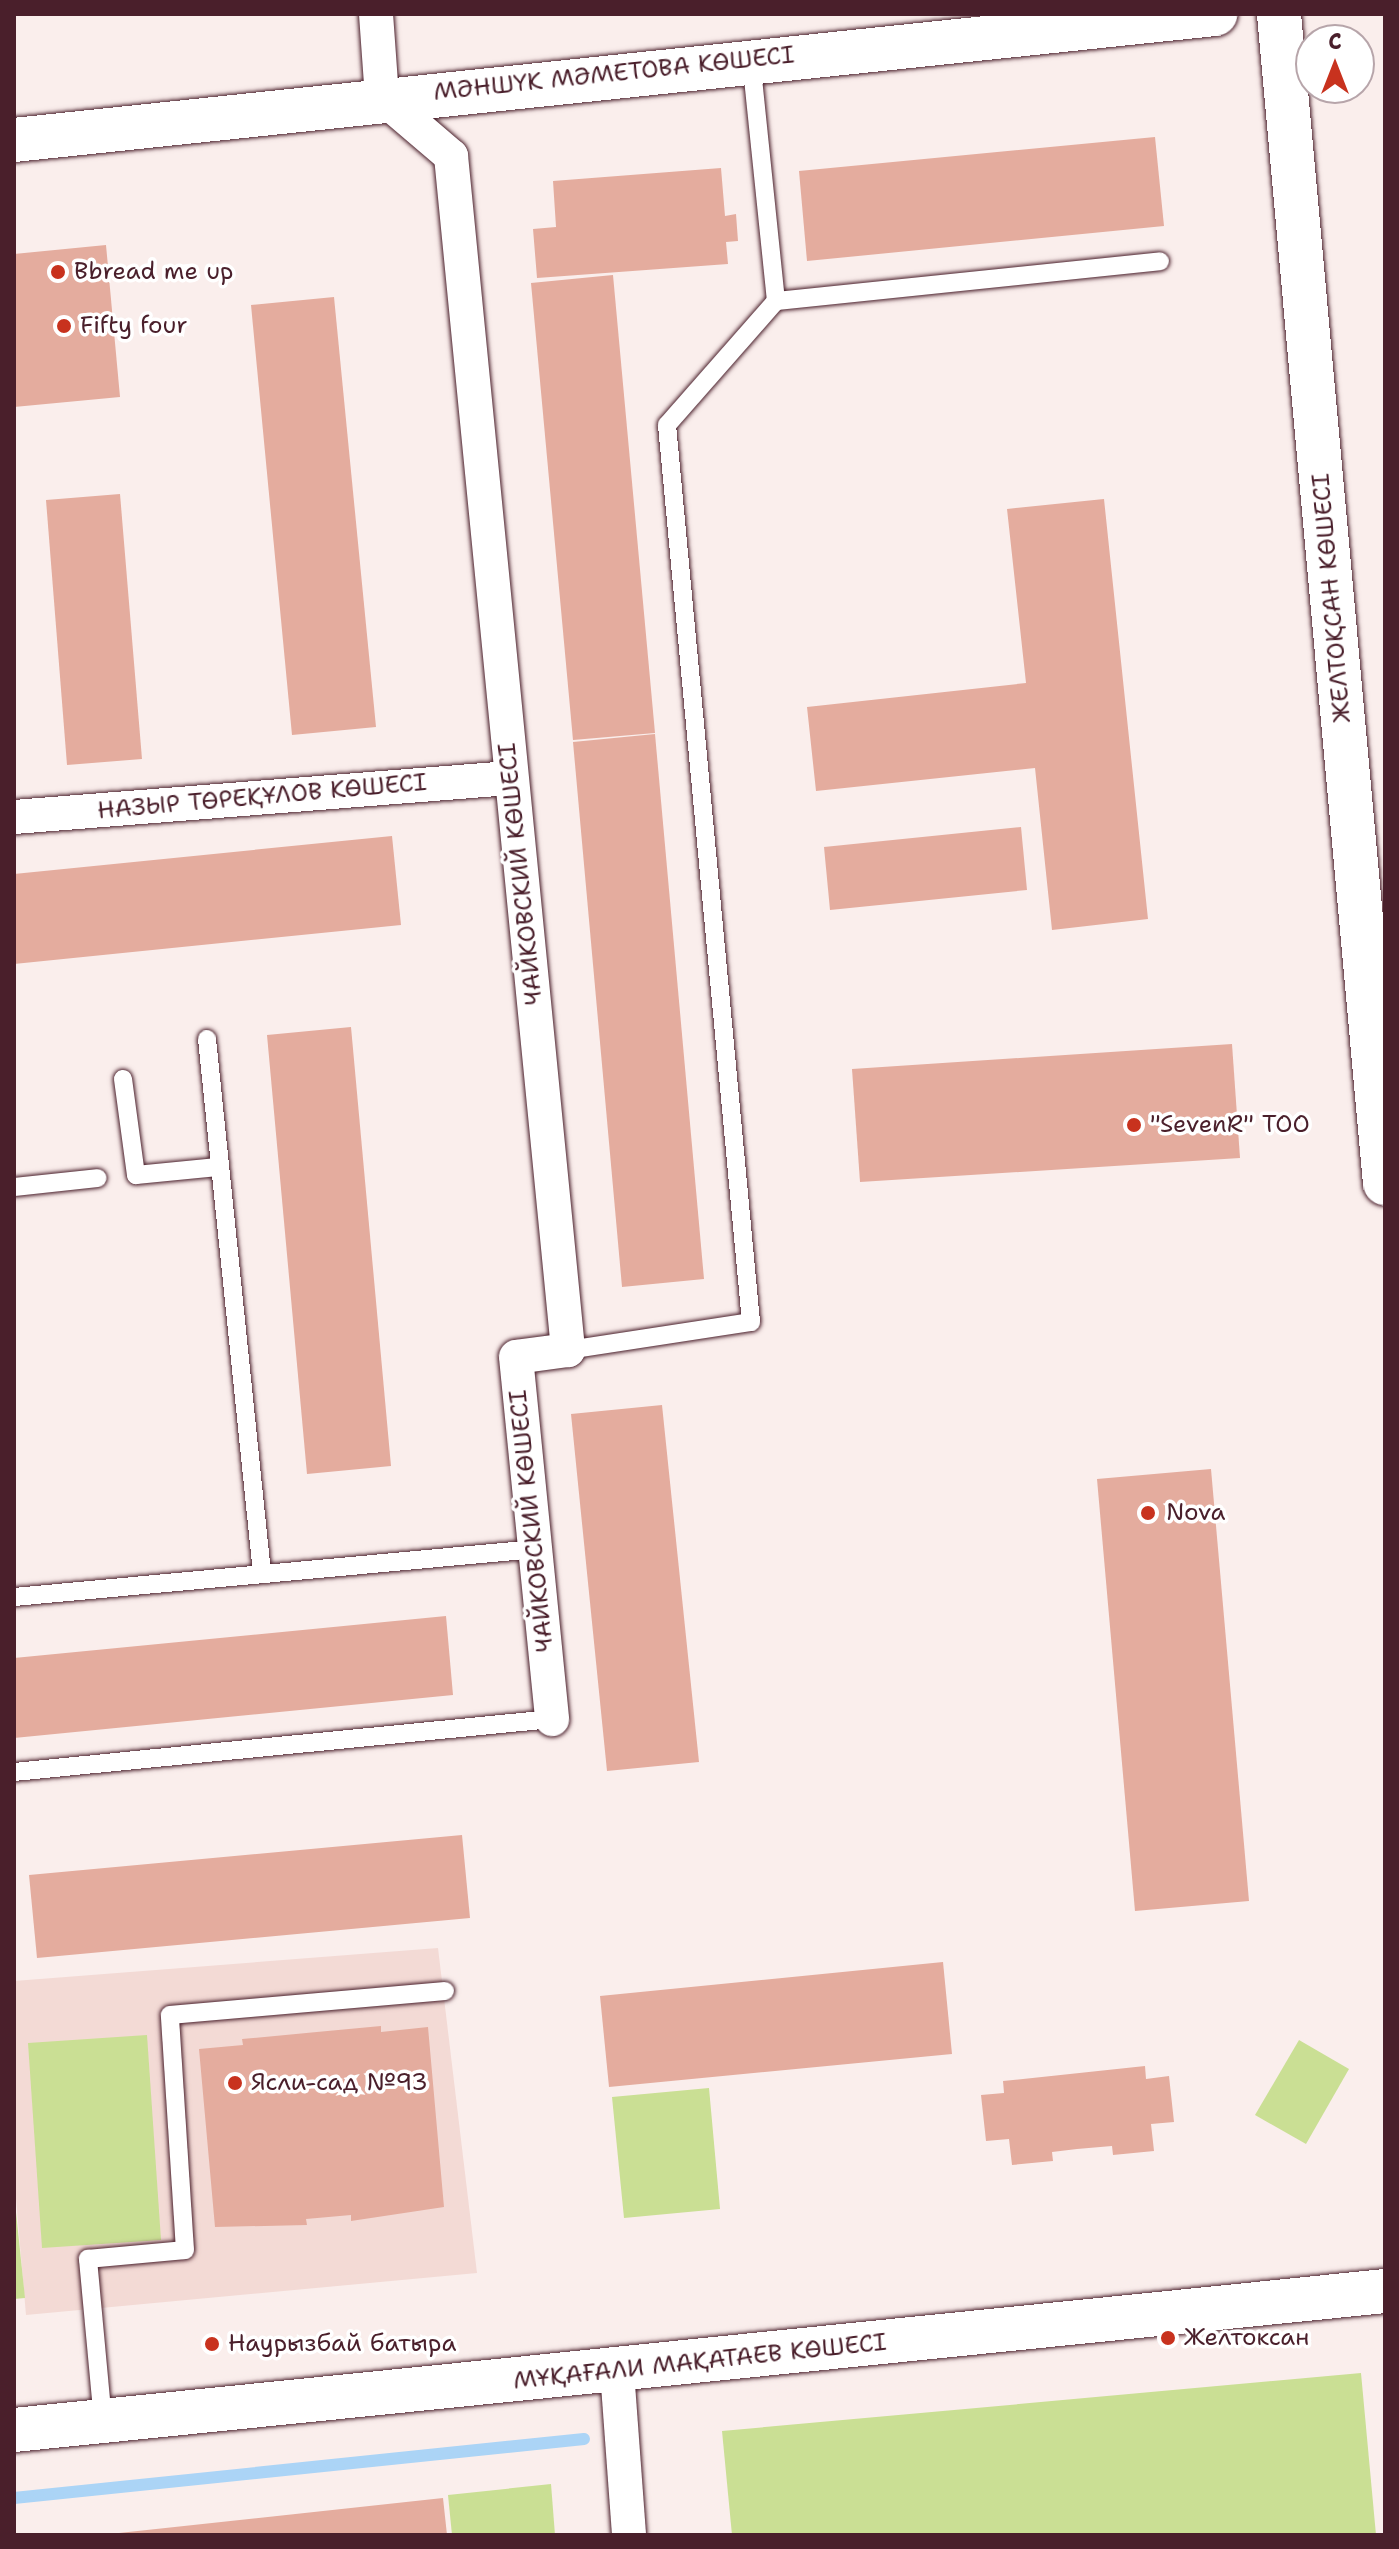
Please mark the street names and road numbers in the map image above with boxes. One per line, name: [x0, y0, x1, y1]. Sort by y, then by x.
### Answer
street label: МӘНШҮК МӘМЕТОВА КӨШЕСІ: [432, 41, 796, 107]
street label: ЖЕЛТОҚСАН КӨШЕСІ: [1307, 472, 1357, 724]
street label: ЧАЙКОВСКИЙ КӨШЕСІ: [493, 741, 549, 1007]
street label: НАЗЫР ТӨРЕҚҰЛОВ КӨШЕСІ: [96, 768, 428, 826]
street label: ЧАЙКОВСКИЙ КӨШЕСІ: [504, 1388, 560, 1654]
street label: МҰҚАҒАЛИ МАҚАТАЕВ КӨШЕСІ: [512, 2328, 888, 2396]

